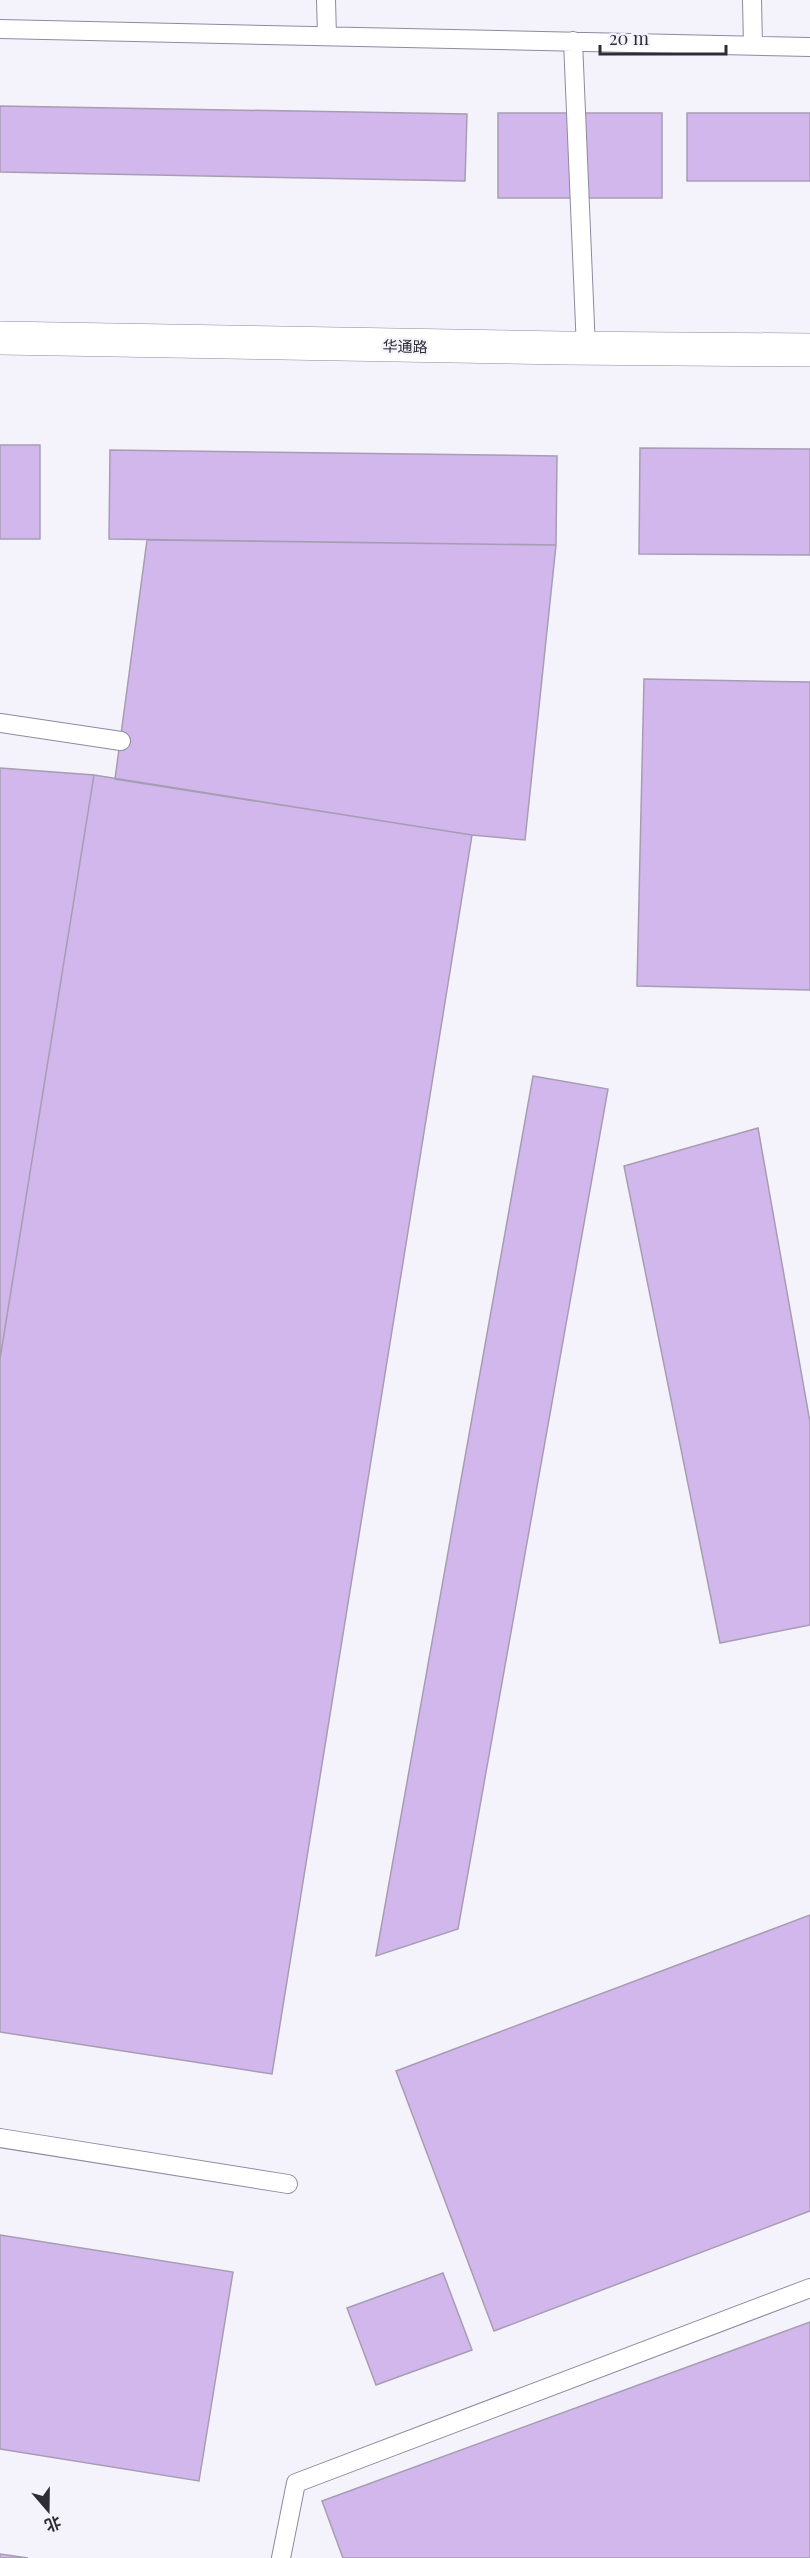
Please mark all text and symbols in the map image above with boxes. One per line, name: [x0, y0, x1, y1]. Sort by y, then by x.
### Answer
scale bar: [600, 18, 726, 56]
text: 20 m: [609, 26, 649, 50]
street label: 华通路: [382, 336, 428, 356]
north arrow: [18, 2480, 78, 2540]
text: 北: [42, 2512, 64, 2537]

